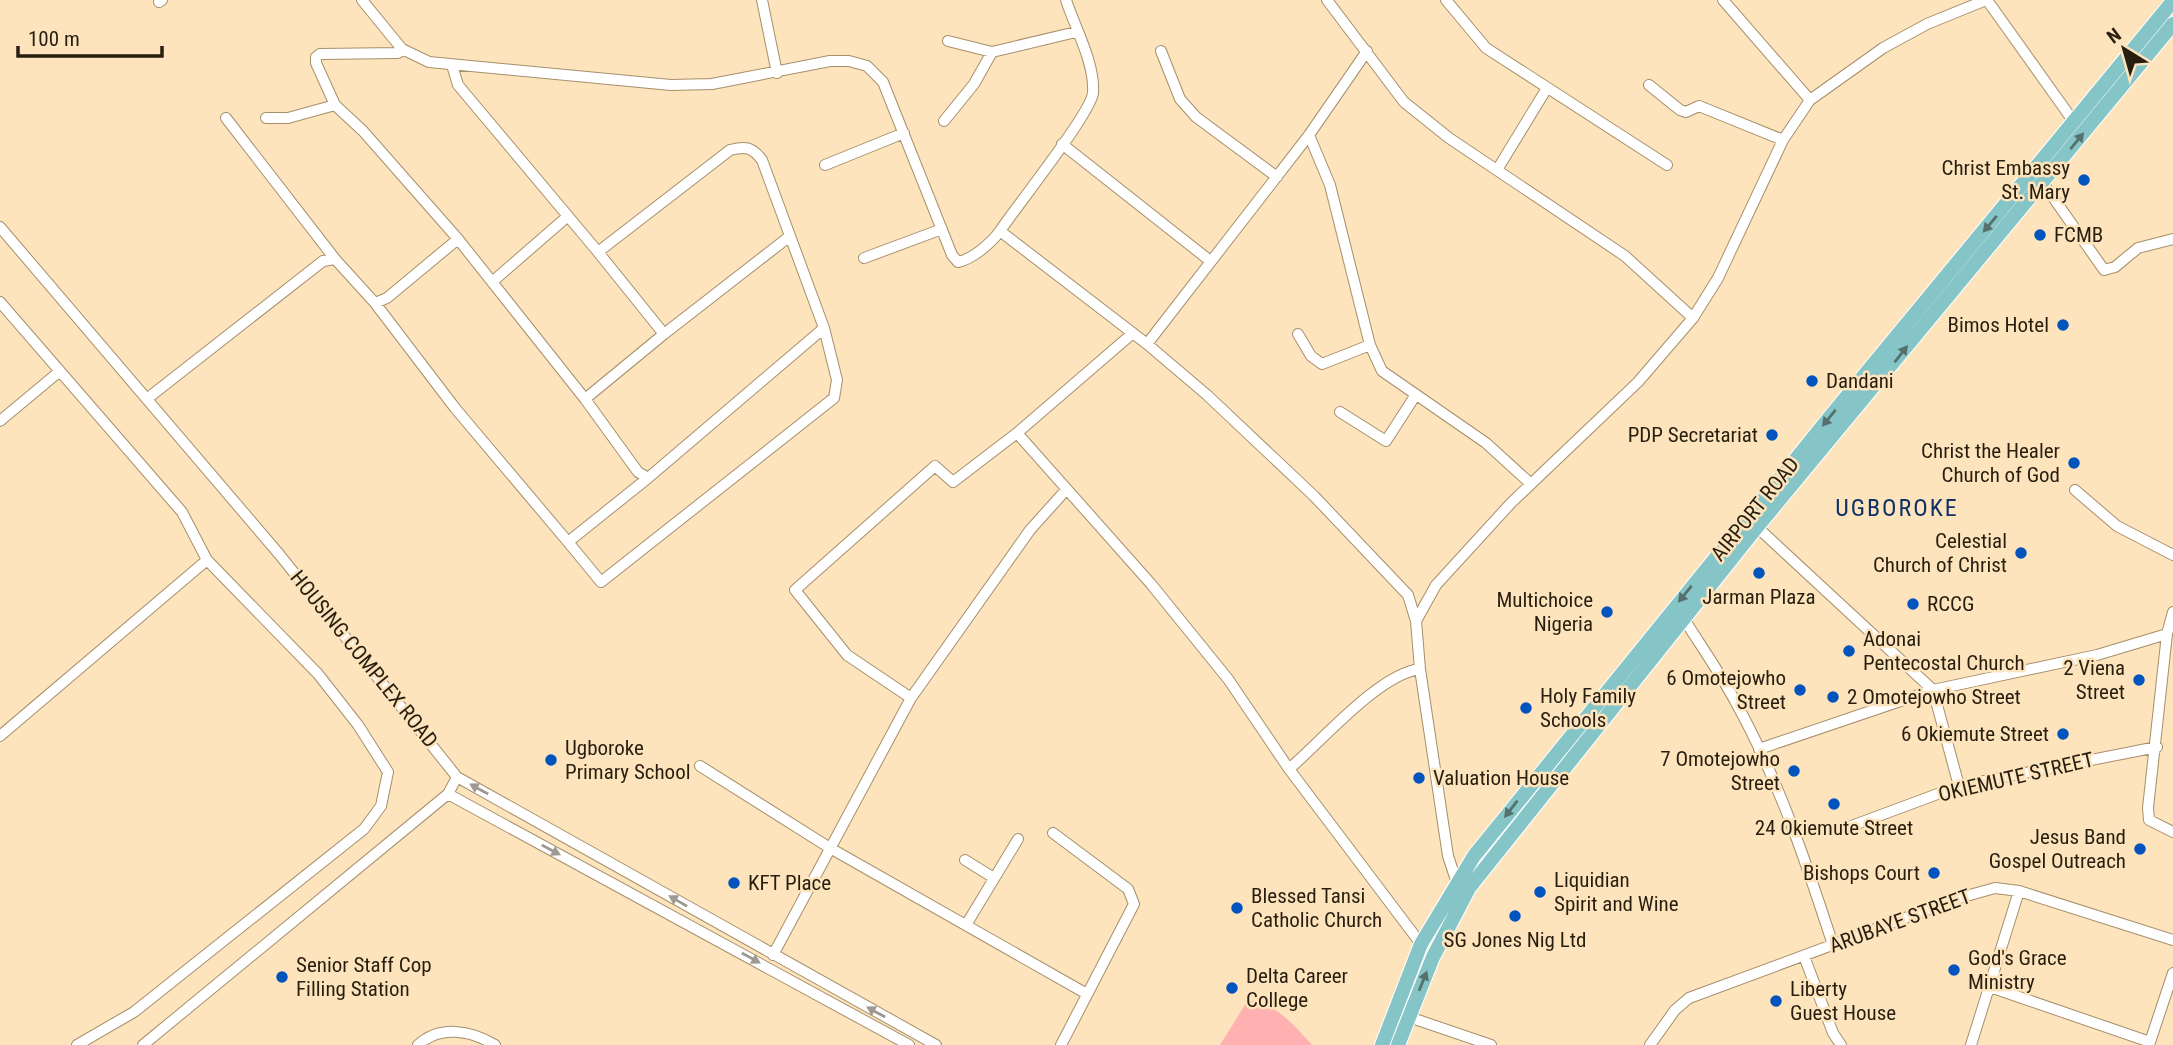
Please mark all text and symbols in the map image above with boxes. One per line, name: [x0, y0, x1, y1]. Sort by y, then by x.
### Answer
scale bar: [18, 14, 161, 58]
north arrow: [2089, 14, 2159, 84]
text: N: [2103, 23, 2126, 49]
text: 100 m: [28, 27, 80, 51]
one-way arrow: [2069, 132, 2084, 149]
place label: Christ Embassy St. Mary: [1942, 156, 2070, 204]
marker: Christ Embassy St. Mary: [2076, 172, 2092, 188]
one-way arrow: [1983, 215, 1998, 233]
place label: FCMB: [2054, 223, 2103, 247]
marker: FCMB: [2032, 227, 2048, 243]
place label: Bimos Hotel: [1948, 313, 2049, 337]
marker: Bimos Hotel: [2055, 317, 2071, 333]
one-way arrow: [1893, 346, 1908, 364]
place label: Dandani: [1826, 369, 1894, 393]
marker: Dandani: [1804, 373, 1820, 389]
one-way arrow: [1822, 409, 1837, 426]
place label: PDP Secretariat: [1628, 423, 1758, 447]
marker: PDP Secretariat: [1764, 427, 1780, 443]
place label: Christ the Healer Church of God: [1921, 439, 2060, 487]
street label: AIRPORT ROAD: [1706, 452, 1804, 566]
marker: Christ the Healer Church of God: [2066, 455, 2082, 471]
district label: UGBOROKE: [1835, 494, 1959, 522]
place label: Celestial Church of Christ: [1873, 529, 2007, 577]
marker: Celestial Church of Christ: [2013, 545, 2029, 561]
marker: Jarman Plaza: [1751, 565, 1767, 581]
street label: HOUSING COMPLEX ROAD: [285, 566, 443, 752]
one-way arrow: [1678, 585, 1693, 603]
place label: Jarman Plaza: [1702, 585, 1816, 609]
place label: Multichoice Nigeria: [1496, 588, 1593, 636]
place label: RCCG: [1927, 592, 1974, 616]
marker: RCCG: [1905, 596, 1921, 612]
marker: Multichoice Nigeria: [1599, 604, 1615, 620]
place label: Adonai Pentecostal Church: [1863, 627, 2025, 675]
marker: Adonai Pentecostal Church: [1841, 643, 1857, 659]
place label: 2 Viena Street: [2063, 656, 2125, 704]
place label: 6 Omotejowho Street: [1666, 666, 1786, 714]
marker: 2 Viena Street: [2131, 672, 2147, 688]
marker: 6 Omotejowho Street: [1792, 682, 1808, 698]
place label: Holy Family Schools: [1540, 684, 1636, 732]
place label: 2 Omotejowho Street: [1847, 685, 2021, 709]
marker: 2 Omotejowho Street: [1825, 689, 1841, 705]
marker: Holy Family Schools: [1518, 700, 1534, 716]
place label: 6 Okiemute Street: [1901, 722, 2049, 746]
marker: 6 Okiemute Street: [2055, 726, 2071, 742]
place label: Ugboroke Primary School: [565, 736, 691, 784]
place label: 7 Omotejowho Street: [1660, 747, 1780, 795]
street label: OKIEMUTE STREET: [1936, 747, 2096, 807]
marker: Ugboroke Primary School: [543, 752, 559, 768]
marker: 7 Omotejowho Street: [1786, 763, 1802, 779]
place label: Valuation House: [1433, 766, 1569, 790]
marker: Valuation House: [1411, 770, 1427, 786]
one-way arrow: [470, 783, 489, 795]
marker: 24 Okiemute Street: [1826, 796, 1842, 812]
one-way arrow: [1504, 800, 1519, 817]
place label: 24 Okiemute Street: [1755, 816, 1913, 840]
place label: Jesus Band Gospel Outreach: [1989, 825, 2126, 873]
marker: Jesus Band Gospel Outreach: [2132, 841, 2148, 857]
one-way arrow: [542, 843, 562, 855]
place label: Bishops Court: [1803, 861, 1920, 885]
marker: Bishops Court: [1926, 865, 1942, 881]
place label: Liquidian Spirit and Wine: [1554, 868, 1679, 916]
place label: KFT Place: [748, 871, 831, 895]
marker: KFT Place: [726, 875, 742, 891]
place label: Blessed Tansi Catholic Church: [1251, 884, 1382, 932]
marker: Liquidian Spirit and Wine: [1532, 884, 1548, 900]
street label: ARUBAYE STREET: [1826, 884, 1974, 958]
one-way arrow: [668, 894, 687, 907]
marker: Blessed Tansi Catholic Church: [1229, 900, 1245, 916]
marker: SG Jones Nig Ltd: [1507, 908, 1523, 924]
place label: SG Jones Nig Ltd: [1444, 928, 1586, 952]
place label: God's Grace Ministry: [1968, 946, 2067, 994]
one-way arrow: [742, 952, 761, 964]
place label: Senior Staff Cop Filling Station: [296, 953, 432, 1001]
marker: God's Grace Ministry: [1946, 962, 1962, 978]
place label: Delta Career College: [1246, 964, 1348, 1012]
marker: Senior Staff Cop Filling Station: [274, 969, 290, 985]
one-way arrow: [1417, 971, 1428, 992]
place label: Liberty Guest House: [1790, 977, 1896, 1025]
marker: Delta Career College: [1224, 980, 1240, 996]
marker: Liberty Guest House: [1768, 993, 1784, 1009]
one-way arrow: [866, 1006, 886, 1018]

